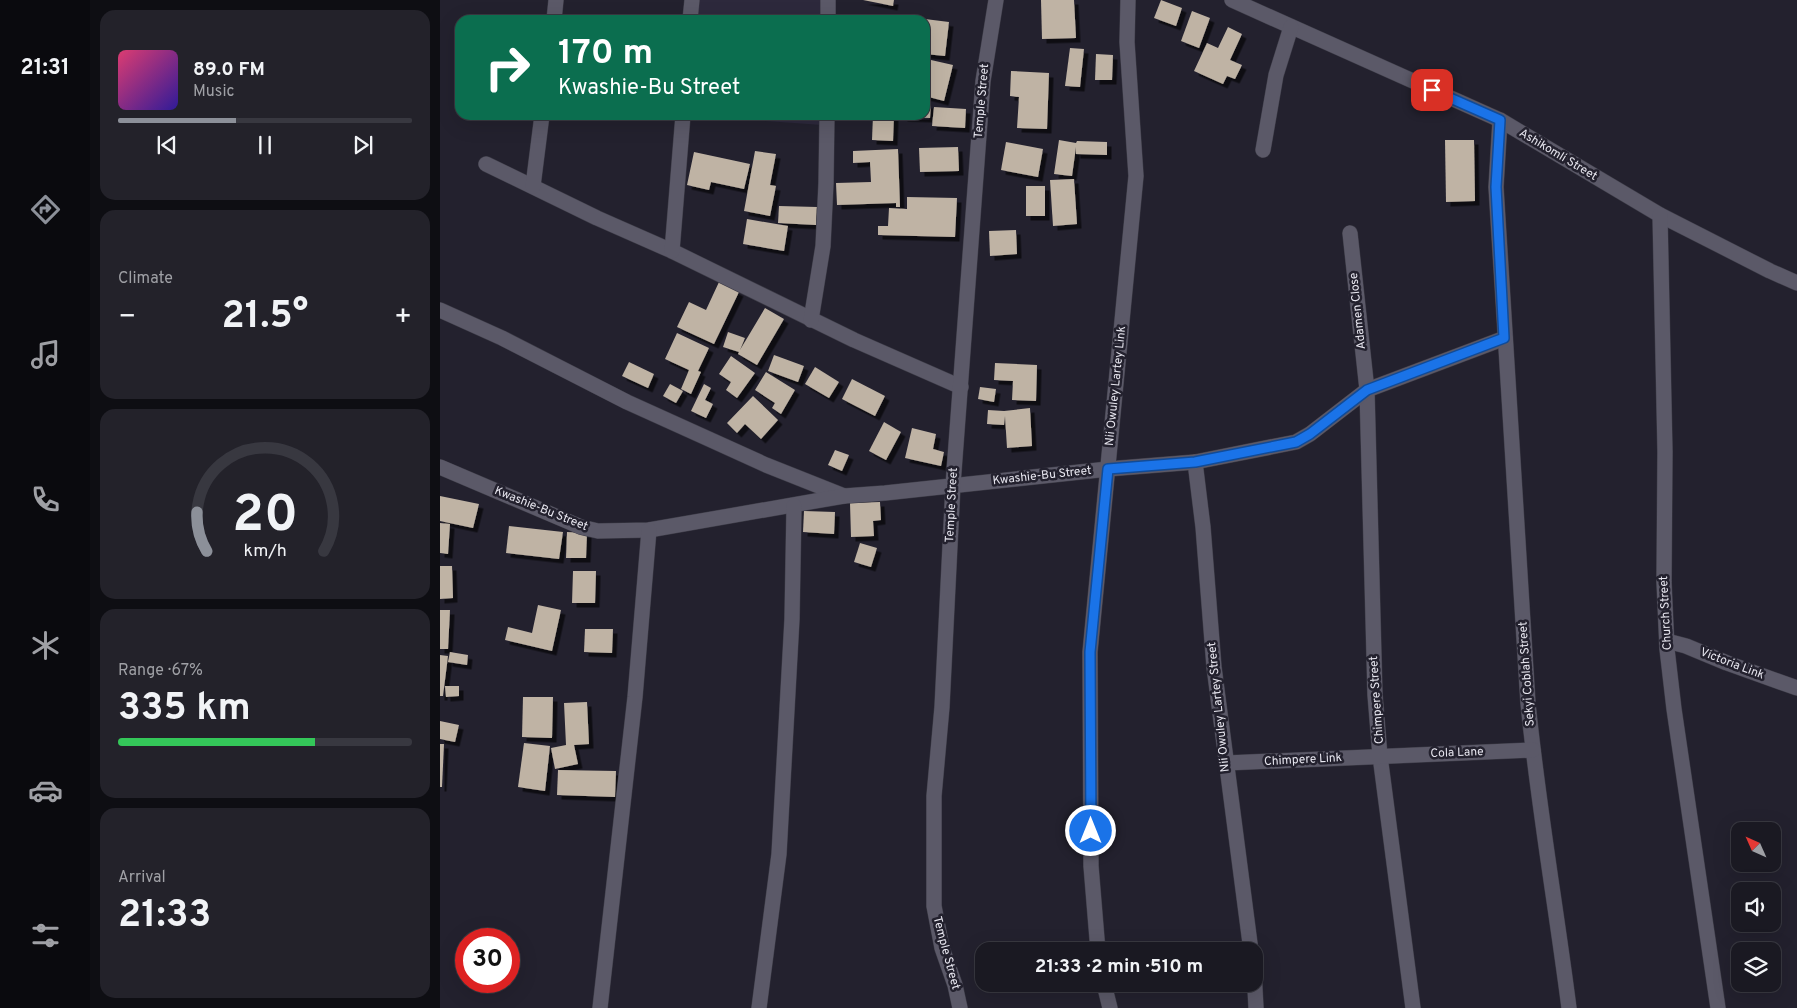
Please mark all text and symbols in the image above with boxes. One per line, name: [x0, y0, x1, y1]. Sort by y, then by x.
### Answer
text: 170 m: [558, 32, 653, 76]
icon: right: [475, 35, 540, 100]
text: 21:31: [20, 55, 70, 82]
text: 89.0 FM: [193, 58, 265, 82]
street label: Temple Street: [971, 63, 993, 139]
pin: [1411, 69, 1453, 111]
text: Kwashie-Bu Street: [558, 75, 740, 102]
icon: arrive: [1418, 76, 1446, 104]
text: Music: [193, 82, 234, 102]
street label: Ashikomli Street: [1516, 125, 1600, 185]
icon: previous: [153, 131, 181, 159]
icon: pause: [251, 131, 279, 159]
icon: next: [349, 131, 377, 159]
icon: directions: [28, 192, 63, 227]
text: Climate: [118, 269, 173, 289]
street label: Adamen Close: [1346, 272, 1370, 350]
text: 21.5°: [222, 293, 308, 342]
text: −: [118, 300, 136, 336]
text: +: [394, 300, 412, 336]
street label: Nii Owuley Lartey Link: [1102, 325, 1130, 447]
icon: music: [28, 337, 63, 372]
street label: Kwashie-Bu Street: [992, 463, 1092, 489]
street label: Temple Street: [942, 467, 962, 543]
icon: phone: [28, 482, 63, 517]
street label: Kwashie-Bu Street: [492, 483, 590, 535]
text: 20: [232, 484, 298, 550]
text: km/h: [243, 540, 287, 563]
street label: Church Street: [1656, 575, 1676, 651]
street label: Sekyi Coblah Street: [1515, 621, 1539, 727]
icon: climate: [28, 628, 63, 663]
street label: Nii Owuley Lartey Street: [1204, 641, 1234, 773]
street label: Victoria Link: [1698, 644, 1766, 684]
street label: Chimpere Street: [1366, 655, 1388, 745]
text: Range · 67%: [118, 661, 203, 681]
text: 335 km: [118, 685, 251, 734]
street label: Cola Lane: [1430, 744, 1484, 762]
street label: Chimpere Link: [1264, 750, 1342, 770]
icon: car: [28, 773, 63, 808]
position arrow: [1064, 804, 1116, 856]
north arrow: [1731, 822, 1781, 872]
map controls: [1731, 822, 1781, 992]
text: Arrival: [118, 868, 166, 888]
button: sound: [1731, 882, 1781, 932]
text: 21:33: [118, 892, 211, 941]
street label: Temple Street: [929, 915, 963, 991]
icon: filters: [28, 918, 63, 953]
speed limit sign: 30: [455, 928, 520, 993]
button: layers: [1731, 942, 1781, 992]
text: 21:33 · 2 min · 510 m: [1035, 955, 1203, 979]

